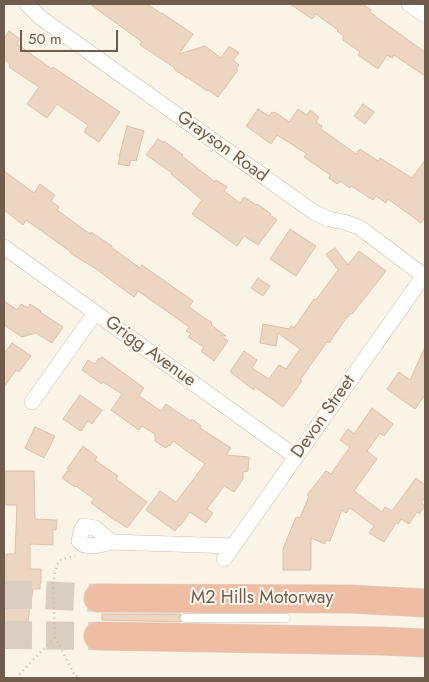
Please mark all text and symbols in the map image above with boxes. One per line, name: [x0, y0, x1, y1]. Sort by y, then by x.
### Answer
scale bar: [22, 20, 120, 52]
text: 50 m: [28, 28, 62, 50]
street label: Grayson Road: [172, 107, 272, 187]
street label: Grigg Avenue: [100, 312, 200, 392]
street label: Devon Street: [287, 371, 361, 463]
street label: M2 Hills Motorway: [191, 588, 333, 610]

